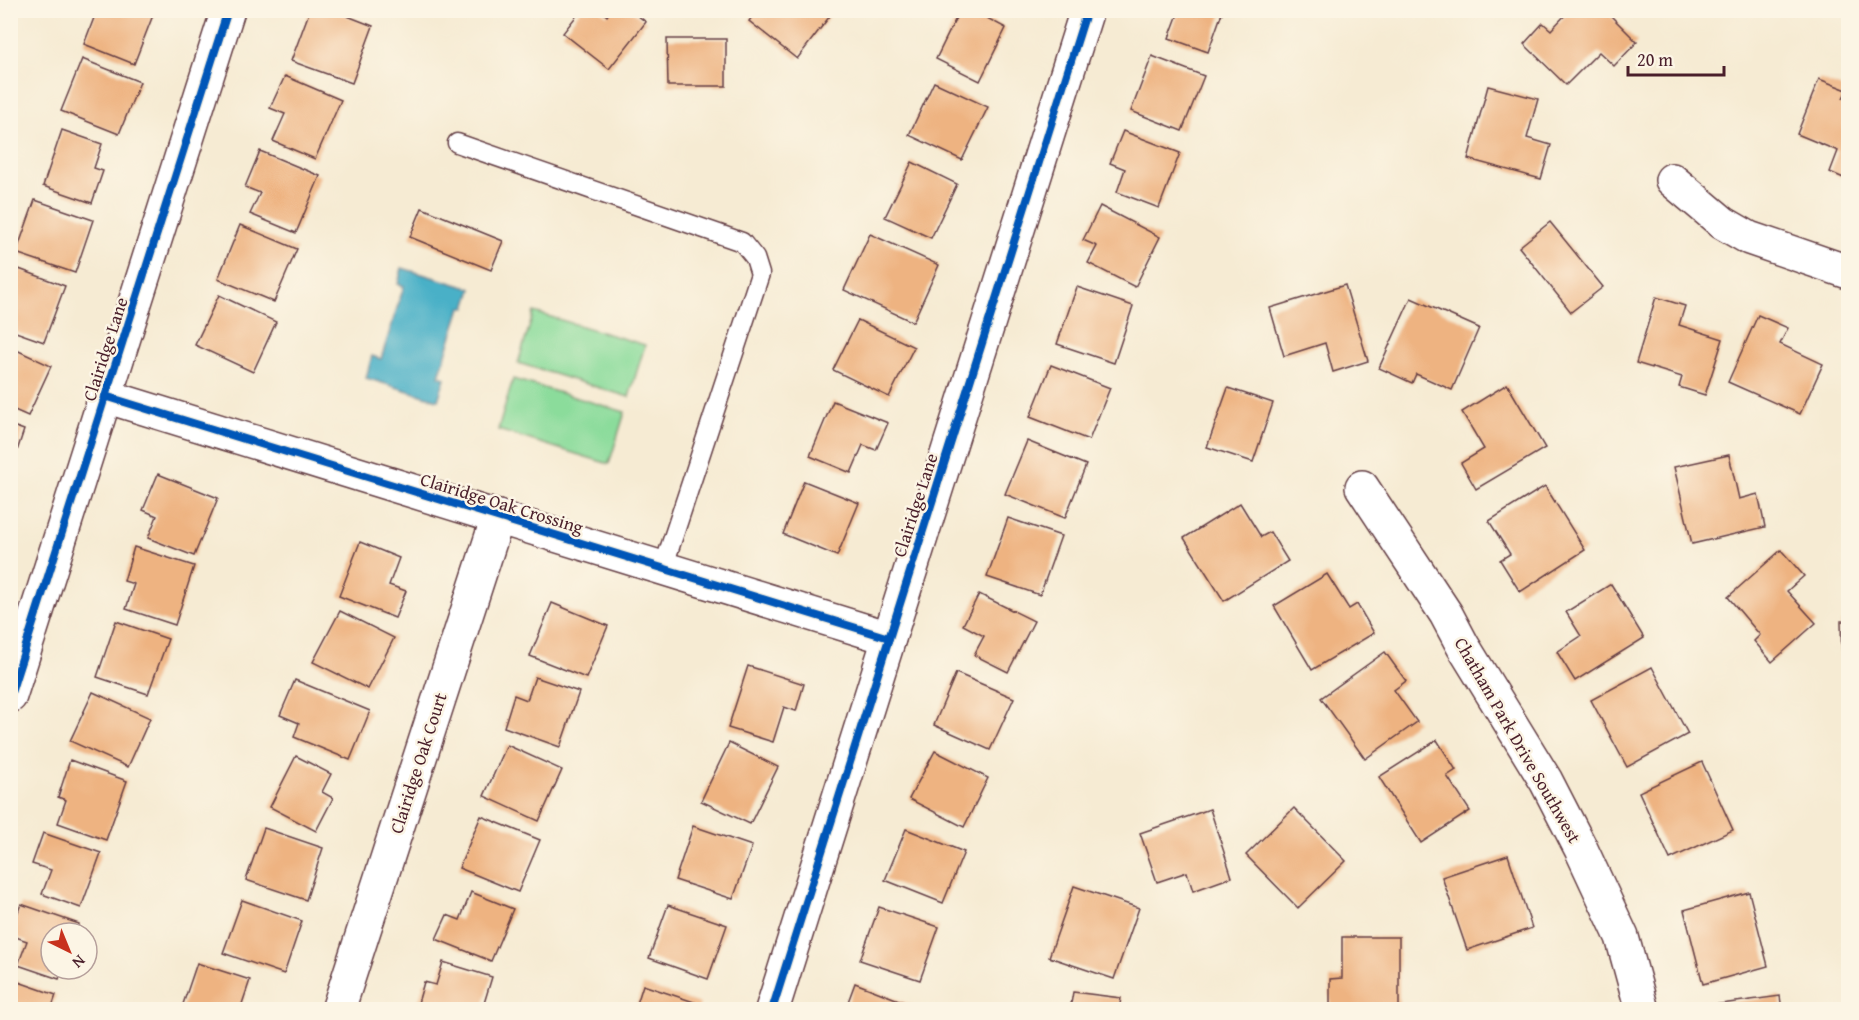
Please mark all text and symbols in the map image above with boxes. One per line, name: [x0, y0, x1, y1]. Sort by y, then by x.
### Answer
scale bar: [1628, 39, 1724, 77]
text: 20 m: [1637, 46, 1673, 73]
street label: Clairidge Lane: [76, 294, 134, 404]
street label: Clairidge Lane: [886, 450, 944, 560]
street label: Clairidge Oak Crossing: [417, 465, 587, 541]
street label: Chatham Park Drive Southwest: [1448, 632, 1588, 848]
street label: Clairidge Oak Court: [382, 688, 454, 837]
north arrow: [39, 921, 99, 981]
text: N: [67, 950, 91, 975]

